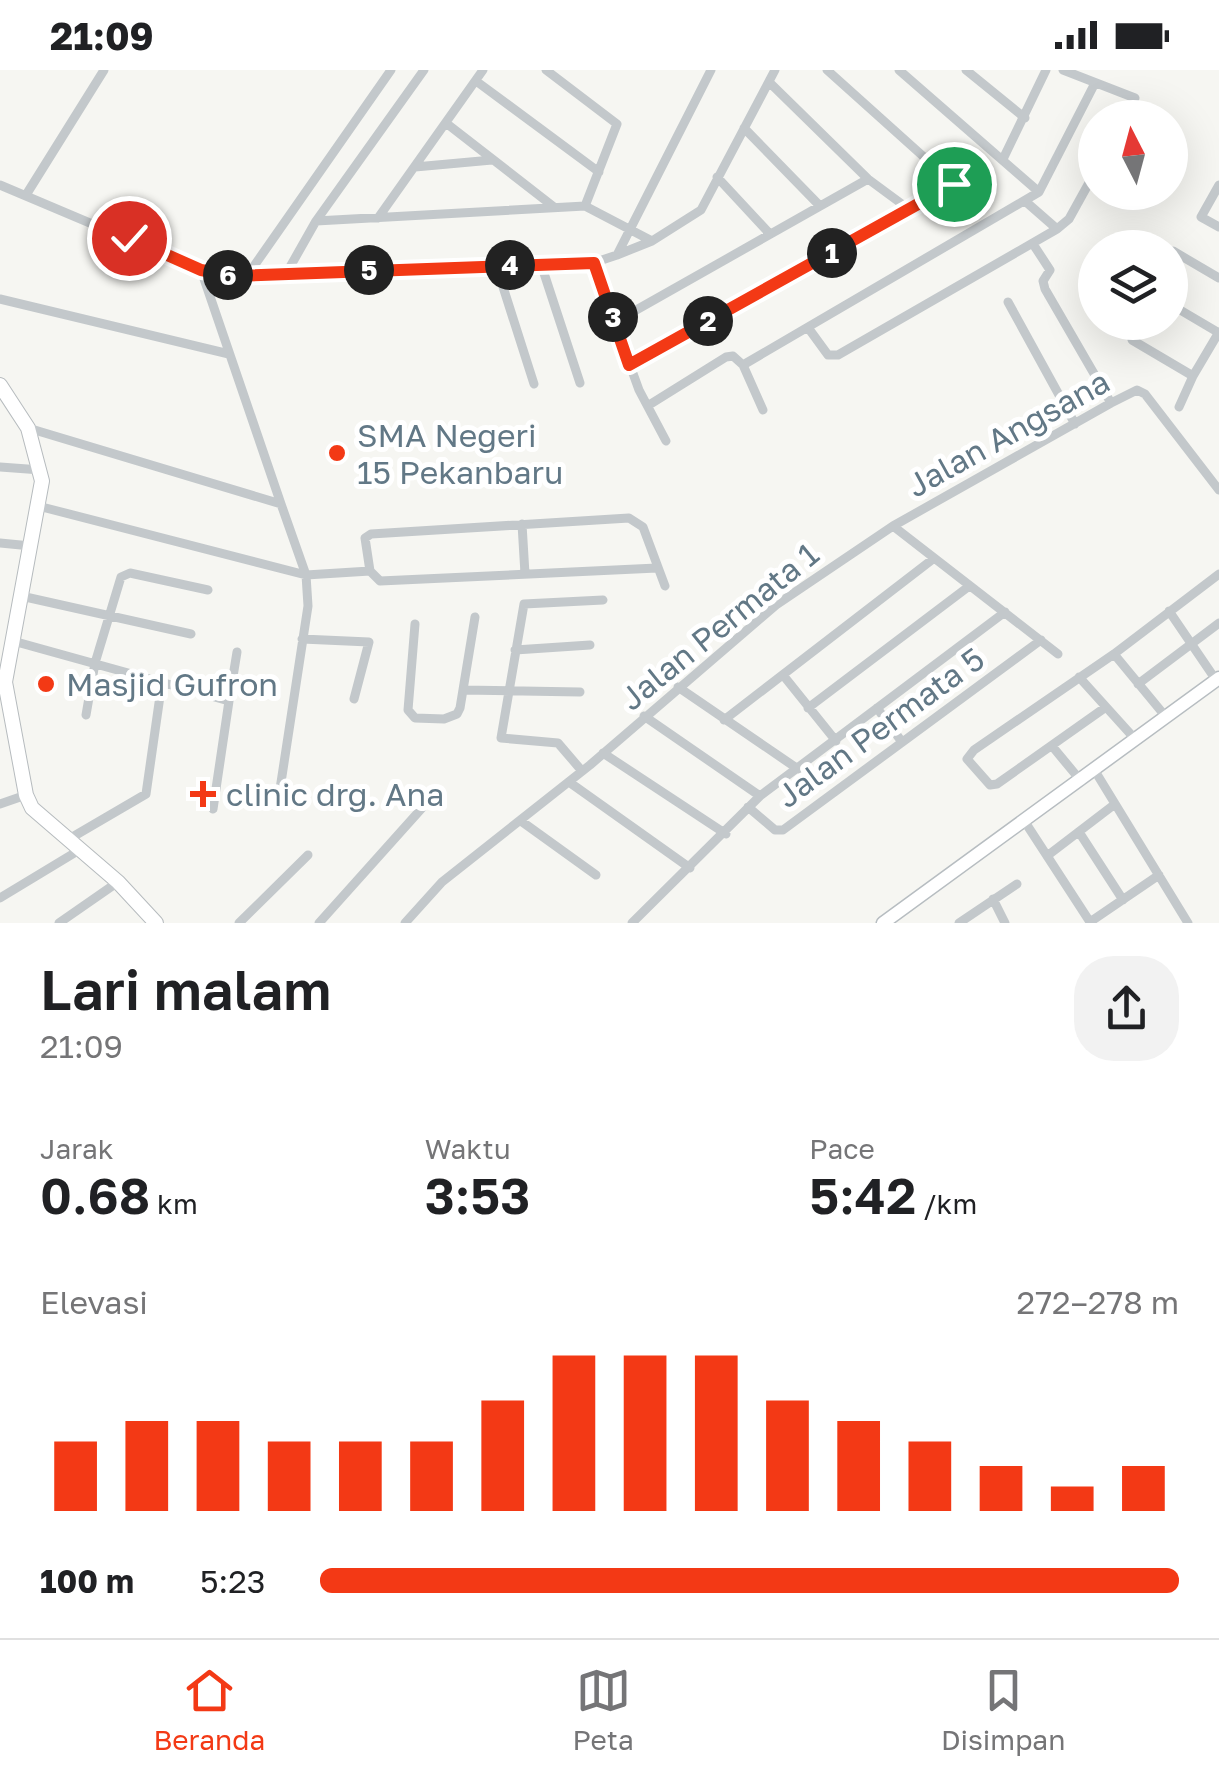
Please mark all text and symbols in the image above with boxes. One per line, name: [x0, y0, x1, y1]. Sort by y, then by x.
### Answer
text: 21:09: [50, 13, 154, 58]
north arrow: [1078, 100, 1188, 210]
map controls: [1078, 100, 1188, 340]
pin: [912, 142, 997, 227]
icon: arrive: [927, 157, 982, 212]
pin: [87, 196, 172, 281]
icon: check: [102, 211, 157, 266]
pin: 1: [807, 228, 857, 278]
button: layers: [1078, 230, 1188, 340]
text: 1: [825, 236, 839, 269]
pin: 4: [485, 240, 535, 290]
pin: 5: [344, 245, 394, 295]
text: 4: [501, 248, 519, 281]
pin: 6: [203, 250, 253, 300]
text: 5: [360, 253, 378, 286]
text: 6: [219, 258, 237, 291]
pin: 3: [588, 292, 638, 342]
pin: 2: [683, 296, 733, 346]
text: 3: [604, 300, 622, 333]
text: 2: [699, 304, 717, 337]
street label: Jalan Angsana: [900, 362, 1116, 504]
place label: SMA Negeri 15 Pekanbaru: [357, 416, 563, 491]
marker: SMA Negeri 15 Pekanbaru: [326, 442, 348, 464]
street label: Jalan Permata 1: [612, 534, 826, 718]
street label: Jalan Permata 5: [769, 639, 991, 815]
place label: Masjid Gufron: [66, 665, 278, 703]
marker: Masjid Gufron: [35, 673, 57, 695]
place label: clinic drg. Ana: [226, 775, 444, 813]
marker: clinic drg. Ana: [190, 781, 216, 807]
text: Lari malam: [40, 956, 331, 1022]
button: share: [1074, 956, 1179, 1061]
text: 21:09: [40, 1027, 123, 1065]
text: Jarak: [40, 1132, 114, 1165]
text: Waktu: [425, 1132, 511, 1165]
text: Pace: [809, 1132, 875, 1165]
text: 0.68: [40, 1165, 150, 1225]
text: 3:53: [425, 1165, 531, 1225]
text: 5:42: [809, 1165, 916, 1225]
text: km: [150, 1187, 198, 1220]
text: /km: [916, 1187, 977, 1220]
text: Elevasi: [40, 1283, 148, 1321]
text: 272–278 m: [1017, 1283, 1179, 1321]
text: 100 m: [40, 1562, 134, 1600]
text: 5:23: [200, 1562, 265, 1600]
tab: Beranda: [154, 1663, 265, 1756]
tab: Peta: [572, 1663, 634, 1756]
tab: Disimpan: [941, 1663, 1065, 1756]

